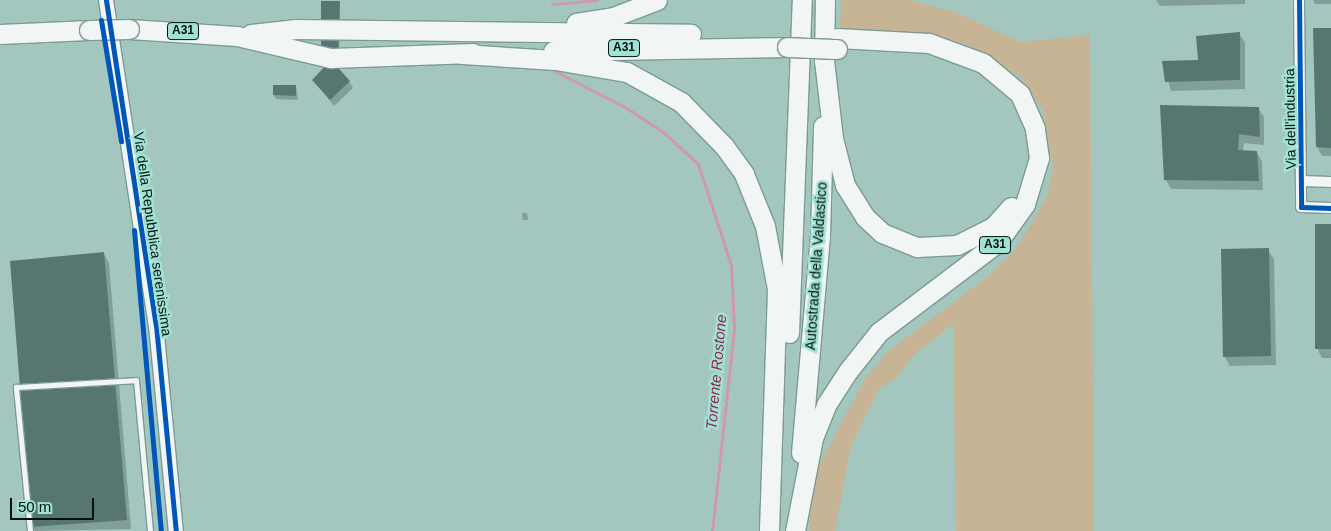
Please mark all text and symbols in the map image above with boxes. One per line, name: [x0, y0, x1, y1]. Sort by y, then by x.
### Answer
road number: A31: [167, 22, 199, 40]
road number: A31: [608, 38, 640, 58]
street label: Via dell'industria: [1281, 68, 1299, 170]
street label: Via della Repubblica serenissima: [130, 131, 176, 337]
street label: Autostrada della Valdastico: [802, 181, 830, 351]
road number: A31: [979, 236, 1011, 254]
water label: Torrente Rostone: [702, 314, 730, 430]
scale bar: [12, 488, 96, 520]
text: 50 m: [18, 498, 51, 515]

